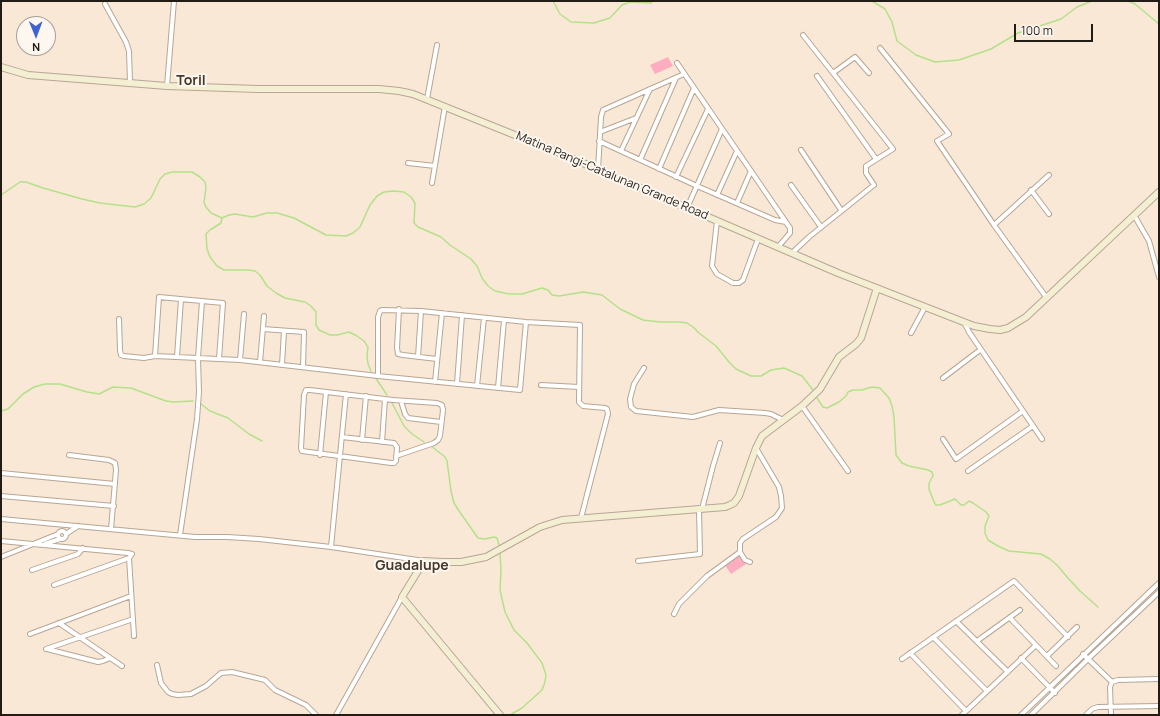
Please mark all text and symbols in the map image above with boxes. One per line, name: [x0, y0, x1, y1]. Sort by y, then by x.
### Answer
north arrow: [16, 16, 56, 56]
scale bar: [1016, 16, 1095, 42]
text: 100 m: [1021, 22, 1053, 39]
text: N: [32, 40, 40, 55]
district label: Toril: [176, 73, 206, 89]
street label: Matina Pangi-Catalunan Grande Road: [514, 129, 710, 223]
district label: Guadalupe: [375, 558, 449, 574]

